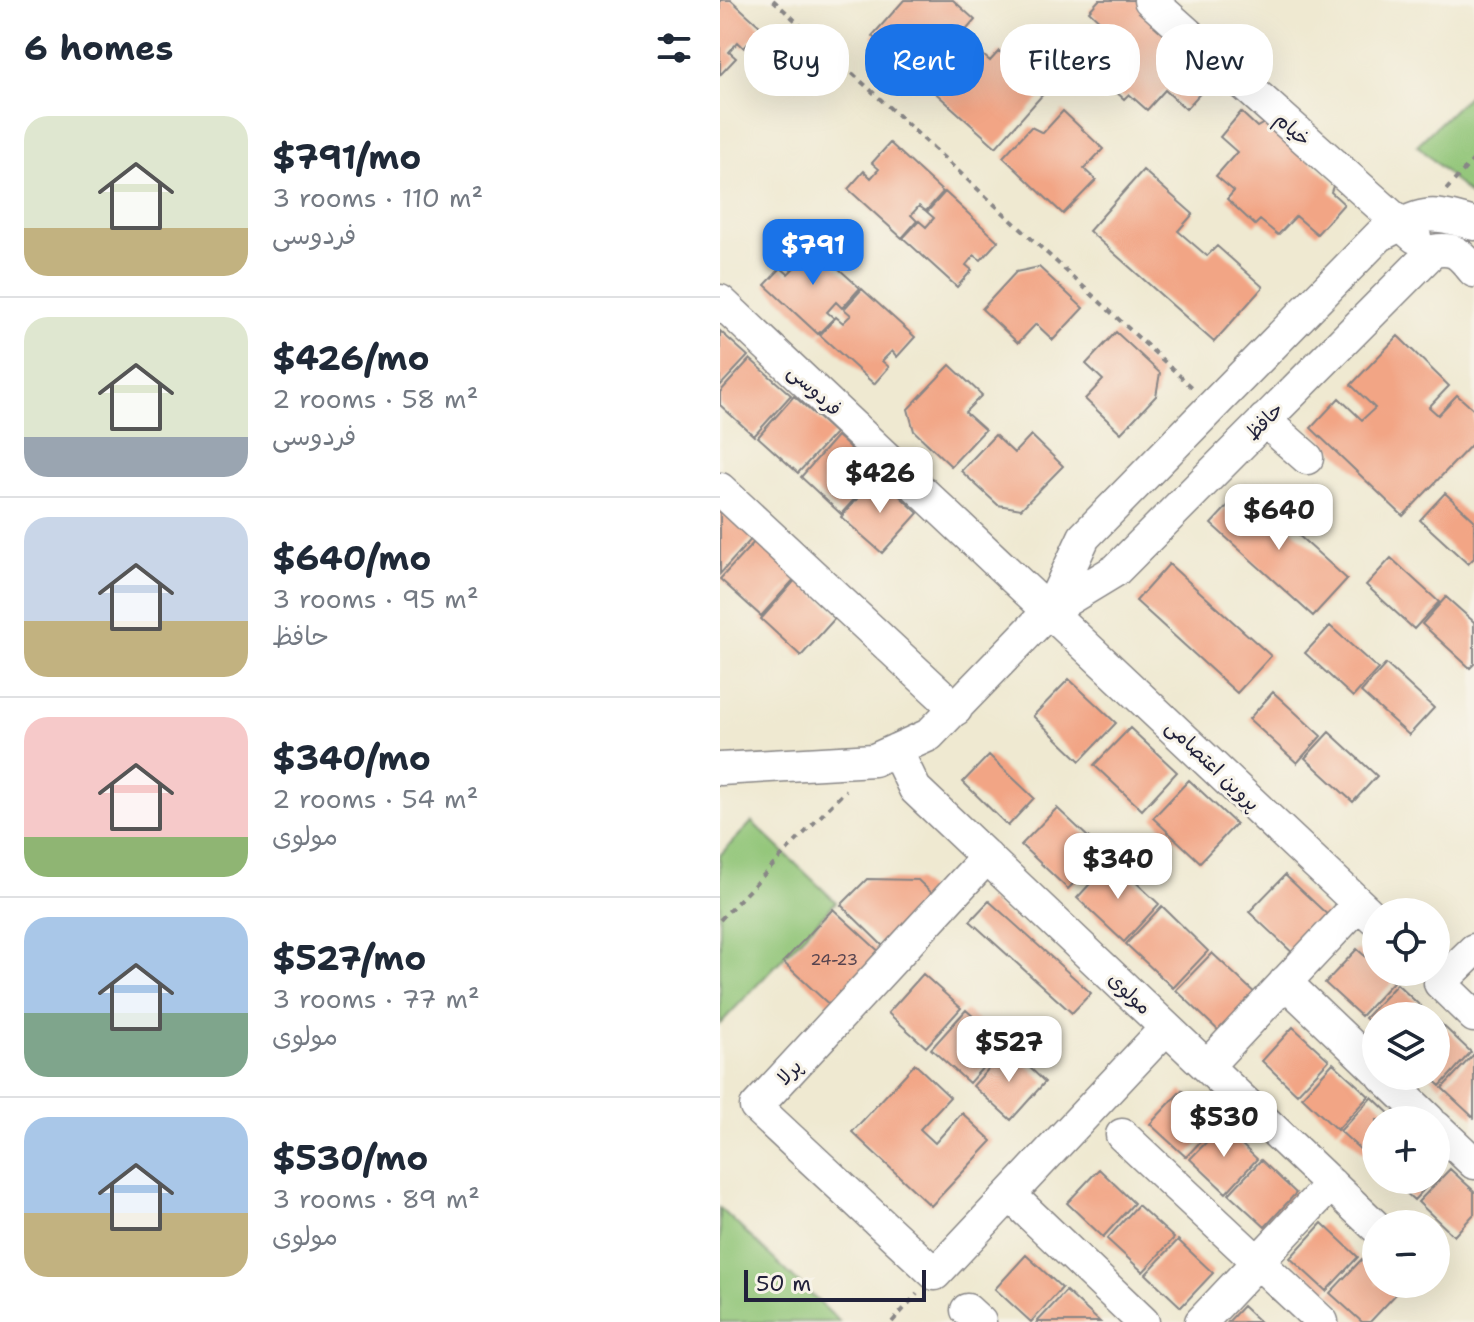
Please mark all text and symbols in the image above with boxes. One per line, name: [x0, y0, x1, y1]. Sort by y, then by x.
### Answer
chip: Buy: [744, 24, 849, 96]
chip: Rent: [865, 24, 984, 96]
chip: Filters: [1000, 24, 1140, 96]
chip: New: [1156, 24, 1273, 96]
text: 6 homes: [24, 25, 173, 71]
icon: filters: [652, 26, 696, 70]
street label: خیام: [1268, 106, 1316, 153]
text: $791/mo: [272, 134, 421, 180]
icon: home: [88, 148, 184, 244]
text: 3 rooms · 110 m²: [272, 180, 483, 215]
text: فردوسی: [272, 217, 356, 252]
pin: $791: [766, 219, 860, 287]
text: $791: [781, 227, 845, 262]
text: $426/mo: [272, 335, 430, 381]
icon: home: [88, 349, 184, 445]
street label: فردوسی: [782, 358, 848, 422]
text: 2 rooms · 58 m²: [272, 381, 478, 416]
street label: حافظ: [1239, 396, 1289, 446]
text: فردوسی: [272, 418, 356, 453]
pin: $426: [833, 447, 927, 515]
text: $426: [845, 455, 915, 490]
pin: $640: [1232, 484, 1326, 552]
text: $640: [1243, 492, 1315, 527]
text: $640/mo: [272, 535, 431, 581]
icon: home: [88, 549, 184, 645]
text: 3 rooms · 95 m²: [272, 581, 479, 616]
text: حافظ: [272, 618, 329, 653]
street label: پروین اعتصامی: [1160, 714, 1266, 816]
text: $340/mo: [272, 735, 431, 781]
icon: home: [88, 749, 184, 845]
text: 2 rooms · 54 m²: [272, 781, 478, 816]
text: مولوی: [272, 818, 338, 853]
pin: $340: [1071, 833, 1165, 901]
text: $340: [1082, 841, 1154, 876]
map controls: [1362, 898, 1450, 1298]
button: locate: [1362, 898, 1450, 986]
text: $527/mo: [272, 935, 426, 981]
icon: home: [88, 949, 184, 1045]
house number: 24-23: [810, 949, 858, 970]
street label: مولوی: [1103, 966, 1157, 1020]
text: 3 rooms · 77 m²: [272, 981, 480, 1016]
button: layers: [1362, 1002, 1450, 1090]
pin: $527: [962, 1016, 1056, 1084]
text: مولوی: [272, 1018, 338, 1053]
text: $527: [975, 1024, 1043, 1059]
street label: پرلا: [771, 1054, 807, 1090]
pin: $530: [1177, 1091, 1271, 1159]
text: $530: [1189, 1099, 1259, 1134]
button: +: [1362, 1106, 1450, 1194]
text: $530/mo: [272, 1135, 428, 1181]
icon: home: [88, 1149, 184, 1245]
text: 3 rooms · 89 m²: [272, 1181, 480, 1216]
button: −: [1362, 1210, 1450, 1298]
text: مولوی: [272, 1218, 338, 1253]
scale bar: [744, 1266, 926, 1302]
text: 50 m: [756, 1269, 811, 1298]

